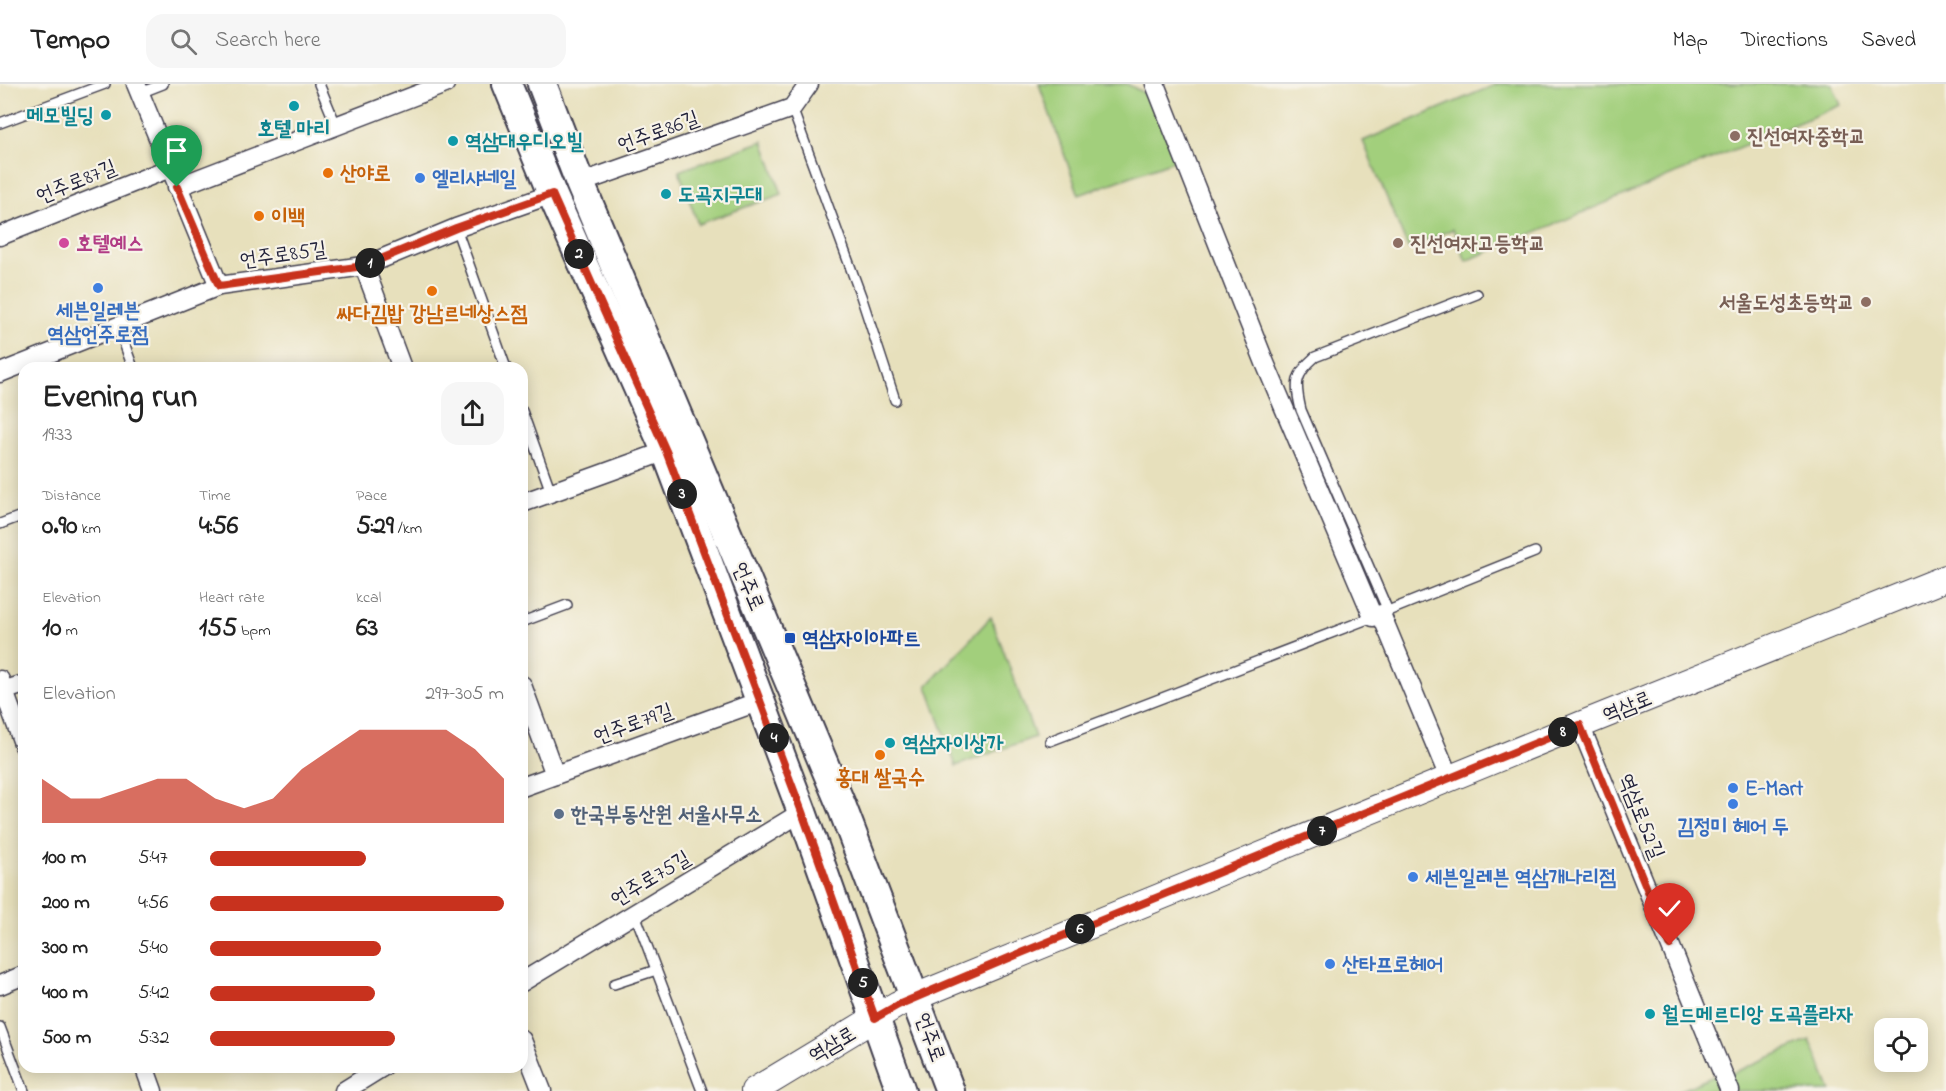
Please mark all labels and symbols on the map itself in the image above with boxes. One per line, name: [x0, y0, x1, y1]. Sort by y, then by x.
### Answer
marker: 호텔 마리: [287, 99, 301, 113]
place label: 메모빌딩: [26, 102, 94, 132]
street label: 언주로86길: [614, 104, 704, 161]
marker: 메모빌딩: [99, 108, 113, 122]
place label: 호텔 마리: [258, 115, 330, 145]
place label: 진선여자중학교: [1747, 123, 1865, 153]
pin: [151, 125, 202, 187]
place label: 역삼대우디오빌: [465, 128, 584, 158]
marker: 진선여자중학교: [1728, 129, 1742, 143]
marker: 역삼대우디오빌: [446, 134, 460, 148]
street label: 언주로87길: [32, 153, 121, 213]
place label: 산야로: [340, 160, 391, 190]
place label: 엘리샤네일: [432, 165, 517, 195]
marker: 산야로: [321, 166, 335, 180]
marker: 엘리샤네일: [413, 171, 427, 185]
place label: 도곡지구대: [678, 181, 763, 211]
marker: 도곡지구대: [659, 187, 673, 201]
place label: 이백: [271, 203, 305, 233]
marker: 이백: [252, 209, 266, 223]
place label: 호텔예스: [76, 230, 144, 260]
place label: 진선여자고등학교: [1410, 230, 1545, 260]
street label: 언주로85길: [238, 235, 329, 277]
marker: 호텔예스: [57, 236, 71, 250]
marker: 진선여자고등학교: [1391, 236, 1405, 250]
pin: 2: [564, 239, 594, 269]
pin: 1: [355, 248, 385, 278]
marker: 세븐일레븐 역삼언주로점: [91, 281, 105, 295]
marker: 싸다김밥 강남르네상스점: [425, 284, 439, 298]
place label: 서울도성초등학교: [1719, 289, 1854, 319]
marker: 서울도성초등학교: [1859, 295, 1873, 309]
place label: 세븐일레븐 역삼언주로점: [47, 297, 149, 351]
place label: 싸다김밥 강남르네상스점: [335, 300, 528, 330]
pin: 3: [667, 479, 697, 509]
street label: 언주로: [723, 558, 771, 616]
place label: 역삼자이아파트: [802, 625, 920, 655]
marker: 역삼자이아파트: [783, 631, 797, 645]
street label: 역삼로: [1599, 684, 1657, 731]
street label: 언주로79길: [590, 697, 678, 753]
pin: 8: [1548, 717, 1578, 747]
pin: 4: [759, 723, 789, 753]
place label: 역삼자이상가: [902, 730, 1003, 760]
marker: 역삼자이상가: [883, 736, 897, 750]
marker: 홍대 쌀국수: [873, 748, 887, 762]
place label: 홍대 쌀국수: [835, 764, 925, 794]
street label: 역삼로52길: [1609, 769, 1671, 864]
place label: E-Mart: [1745, 775, 1804, 805]
marker: E-Mart: [1726, 781, 1740, 795]
marker: 김정미 헤어 두: [1726, 797, 1740, 811]
place label: 한국부동산원 서울사무소: [570, 801, 762, 831]
marker: 한국부동산원 서울사무소: [552, 807, 566, 821]
place label: 김정미 헤어 두: [1677, 813, 1789, 843]
pin: 7: [1307, 816, 1337, 846]
street label: 언주로75길: [605, 844, 697, 915]
place label: 세븐일레븐 역삼개나리점: [1425, 864, 1616, 894]
marker: 세븐일레븐 역삼개나리점: [1406, 870, 1420, 884]
pin: [1644, 883, 1695, 945]
pin: 6: [1065, 914, 1095, 944]
place label: 산타프로헤어: [1342, 951, 1443, 981]
marker: 산타프로헤어: [1323, 957, 1337, 971]
pin: 5: [848, 968, 878, 998]
place label: 월드메르디앙 도곡플라자: [1662, 1001, 1853, 1031]
marker: 월드메르디앙 도곡플라자: [1643, 1007, 1657, 1021]
street label: 언주로: [906, 1009, 952, 1067]
street label: 역삼로: [804, 1020, 862, 1072]

